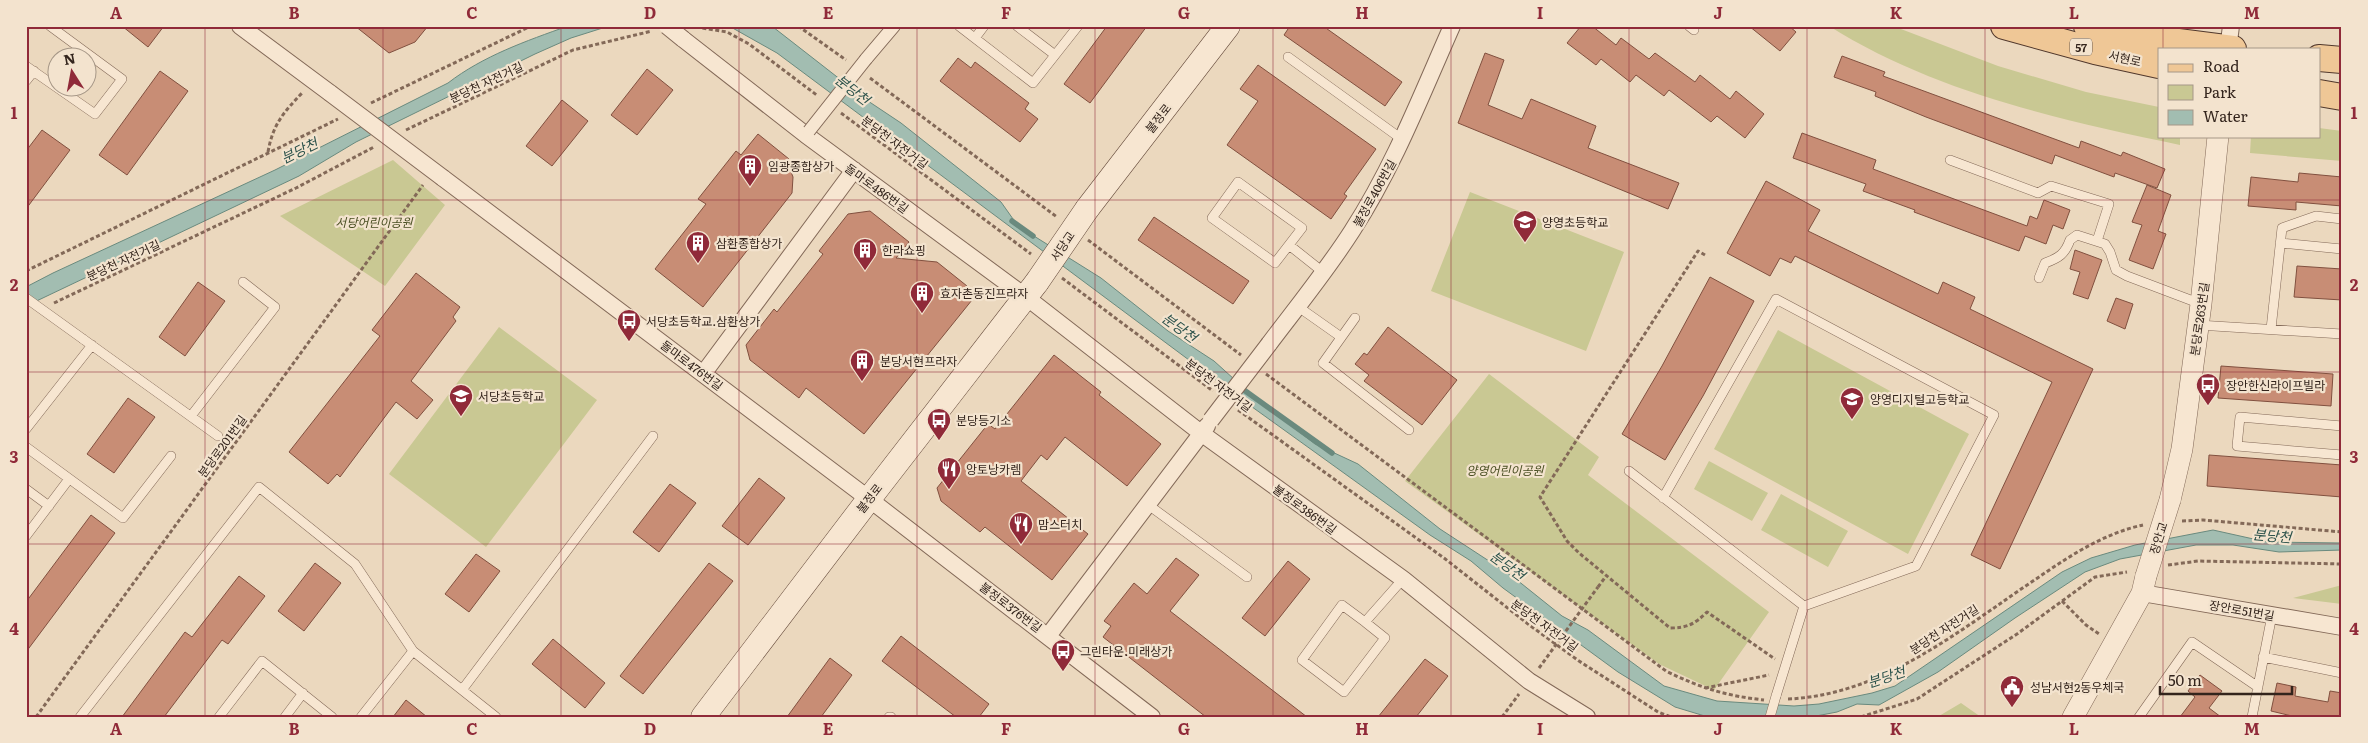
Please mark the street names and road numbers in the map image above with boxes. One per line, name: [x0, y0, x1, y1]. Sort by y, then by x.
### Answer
road number: 57: [2070, 38, 2092, 56]
street label: 서현로: [2107, 46, 2143, 70]
street label: 분당천 자전거길: [446, 57, 526, 107]
street label: 불정로: [1141, 99, 1175, 137]
street label: 분당천 자전거길: [858, 111, 932, 173]
street label: 불정로406번길: [1348, 156, 1400, 230]
street label: 돌마로486번길: [841, 159, 913, 217]
street label: 서당교: [1045, 227, 1079, 265]
street label: 분당천 자전거길: [83, 235, 163, 285]
street label: 분당로263번길: [2185, 281, 2213, 357]
street label: 돌마로476번길: [657, 336, 727, 394]
street label: 분당천 자전거길: [1182, 354, 1256, 416]
street label: 분당로201번길: [193, 411, 251, 481]
street label: 불정로: [852, 479, 886, 517]
street label: 불정로386번길: [1269, 480, 1341, 538]
street label: 장안교: [2144, 519, 2172, 557]
street label: 불정로376번길: [976, 578, 1046, 636]
street label: 분당천 자전거길: [1507, 594, 1583, 656]
street label: 장안로51번길: [2208, 595, 2276, 625]
street label: 분당천 자전거길: [1906, 600, 1982, 658]

